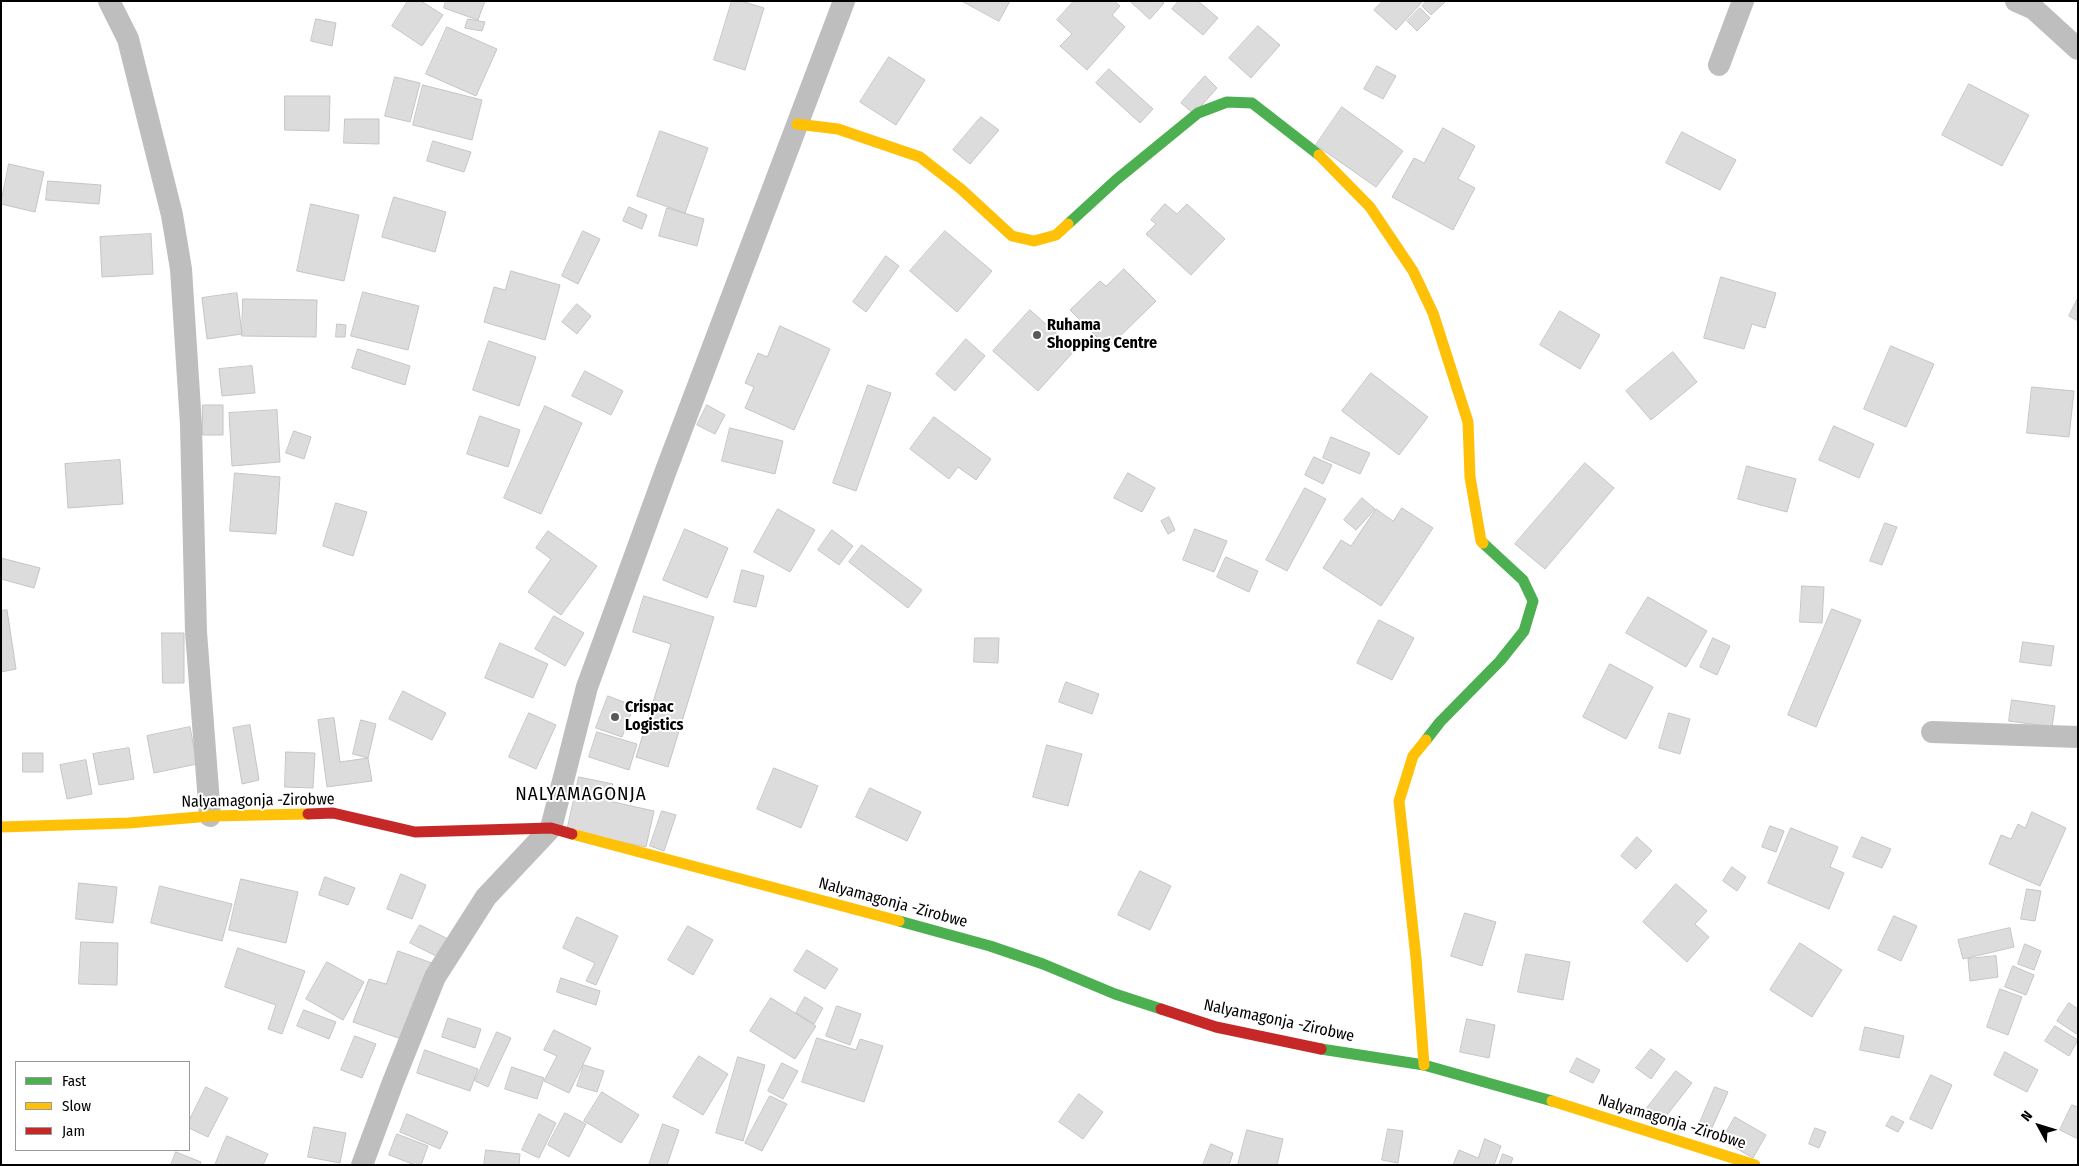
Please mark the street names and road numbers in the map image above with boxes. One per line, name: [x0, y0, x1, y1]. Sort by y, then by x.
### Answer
street label: Nalyamagonja -Zirobwe: [181, 790, 335, 812]
street label: Nalyamagonja -Zirobwe: [816, 874, 970, 932]
street label: Nalyamagonja -Zirobwe: [1202, 996, 1356, 1046]
street label: Nalyamagonja -Zirobwe: [1596, 1090, 1748, 1154]

